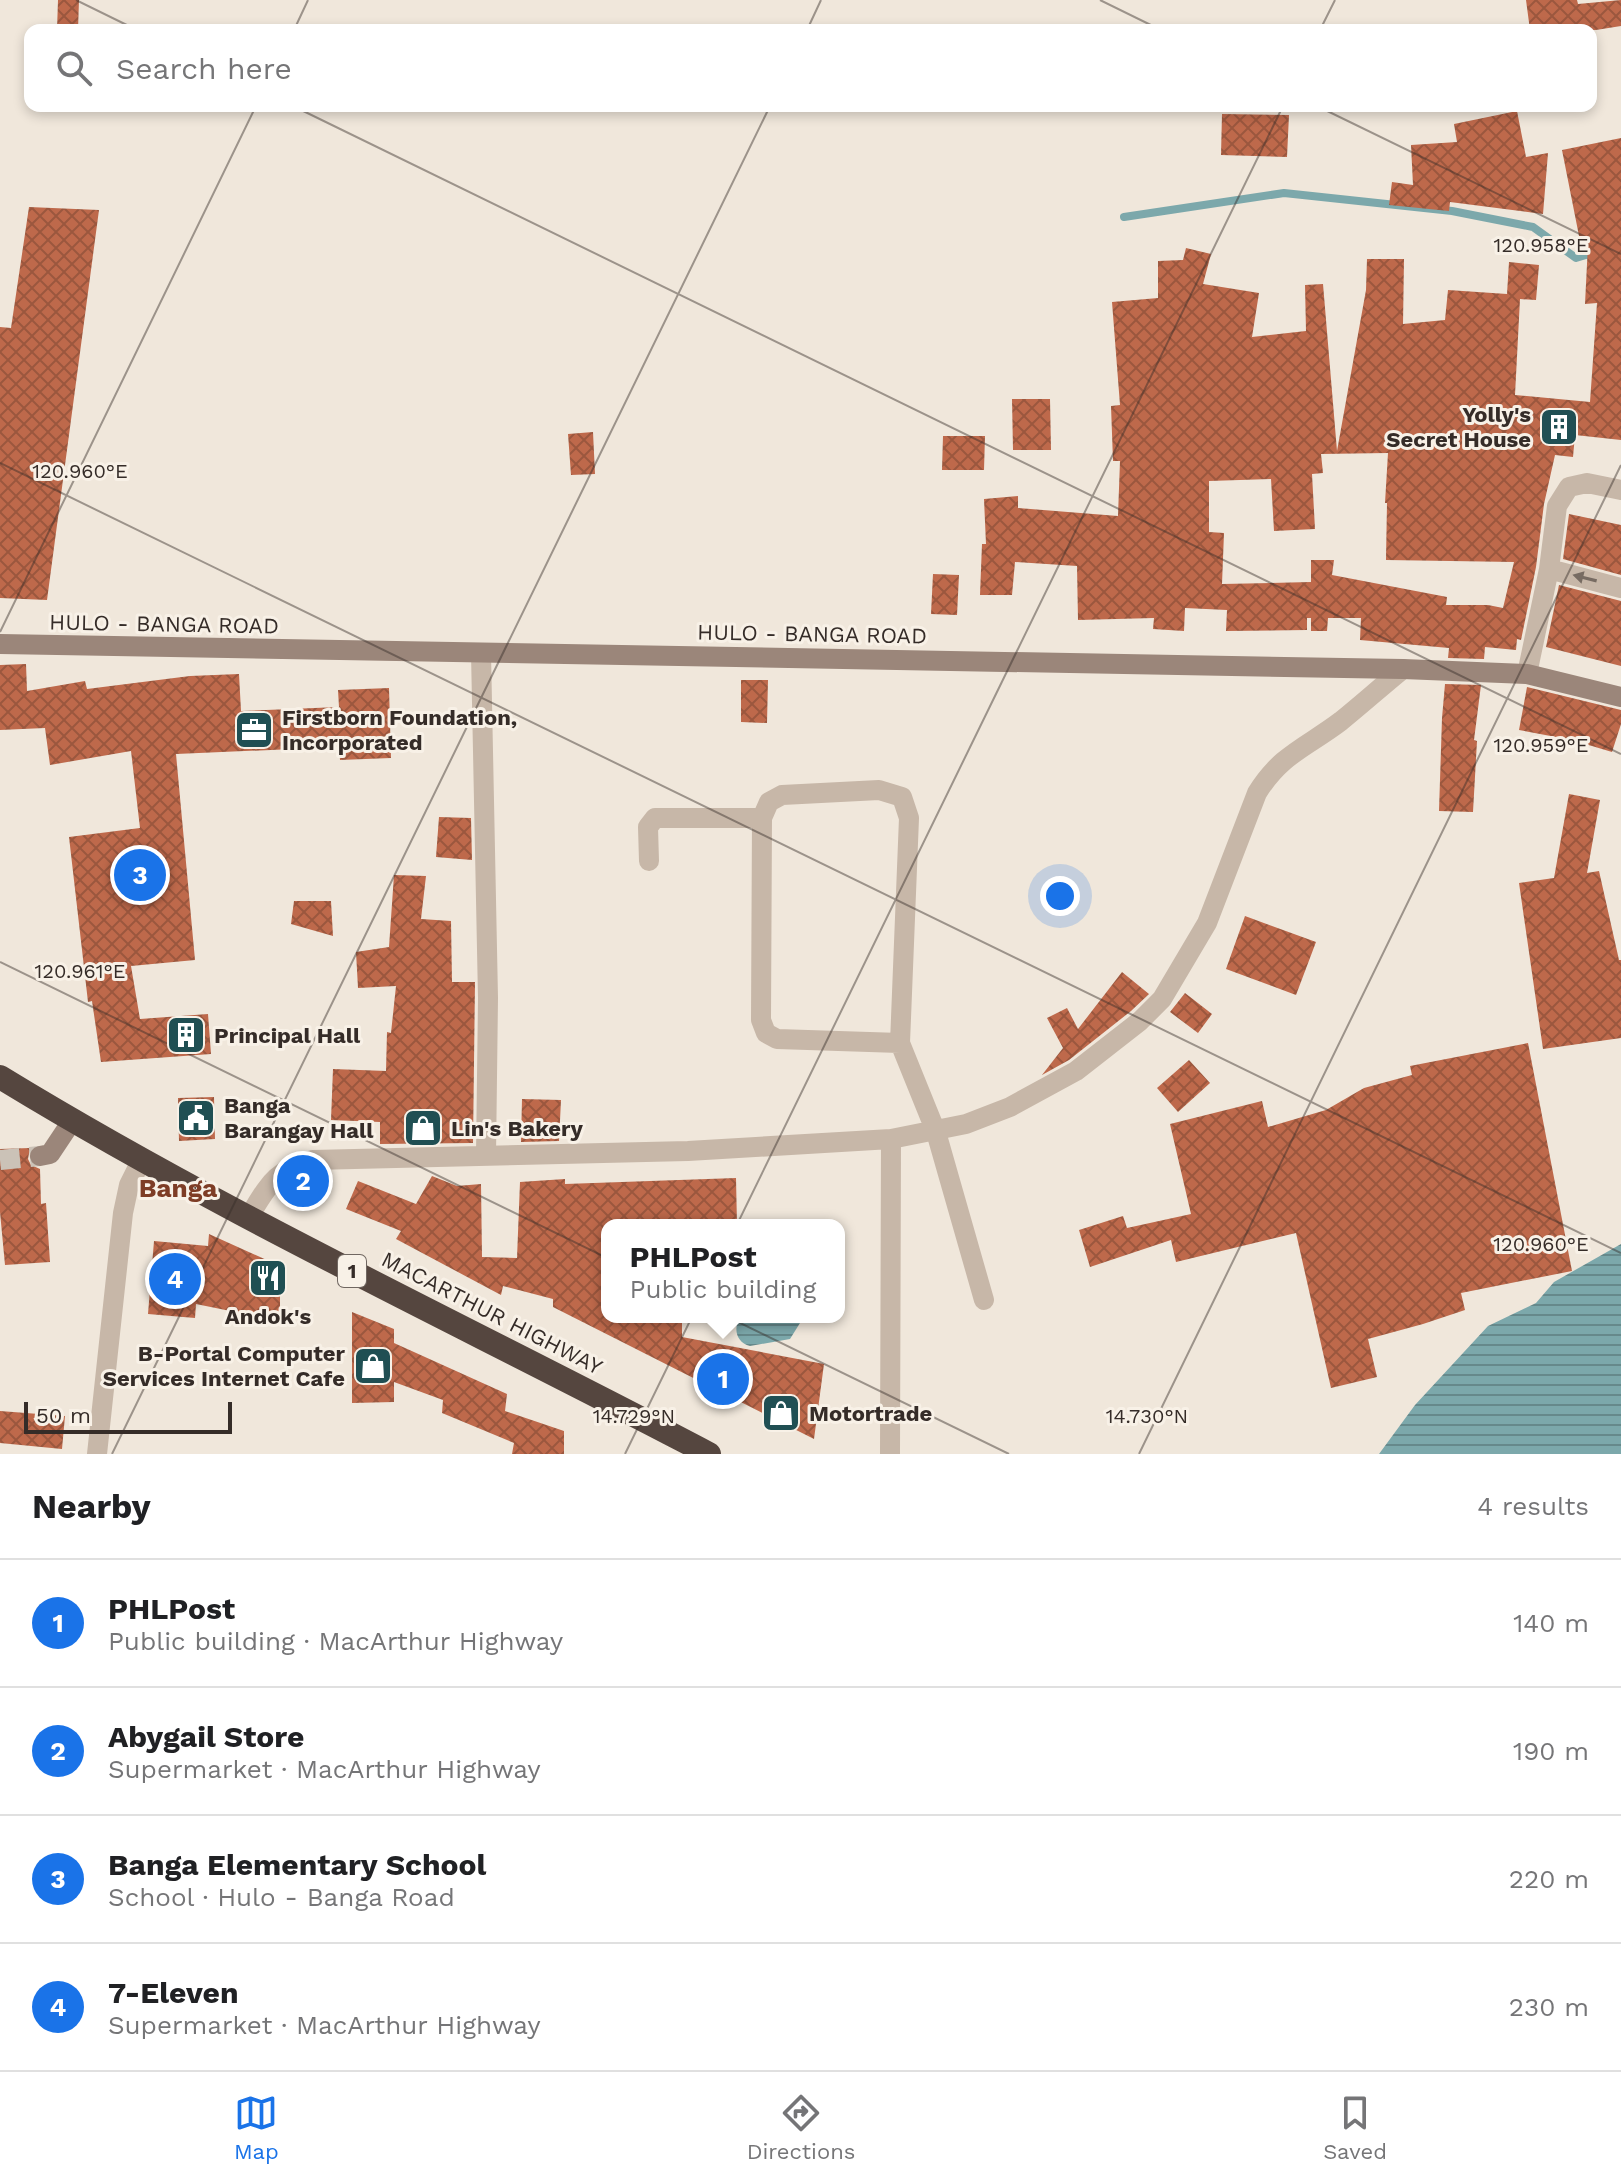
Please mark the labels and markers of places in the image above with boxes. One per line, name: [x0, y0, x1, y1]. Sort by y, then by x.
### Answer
place label: Yolly's Secret House: [1386, 402, 1531, 452]
building icon: Yolly's Secret House: [1538, 406, 1580, 448]
place label: Firstborn Foundation, Incorporated: [282, 705, 517, 755]
office icon: Firstborn Foundation, Incorporated: [233, 709, 275, 751]
pin: 3: [114, 845, 166, 905]
building icon: Principal Hall: [165, 1014, 207, 1056]
place label: Principal Hall: [214, 1023, 361, 1048]
place label: Banga Barangay Hall: [224, 1093, 374, 1143]
public building icon: Banga Barangay Hall: [175, 1097, 217, 1139]
shop icon: Lin's Bakery: [402, 1107, 444, 1149]
place label: Lin's Bakery: [451, 1116, 584, 1141]
pin: 2: [277, 1151, 329, 1211]
pin: 4: [149, 1249, 201, 1309]
restaurant icon: Andok's: [247, 1257, 289, 1299]
place label: Andok's: [225, 1304, 311, 1329]
place label: B-Portal Computer Services Internet Cafe: [103, 1341, 346, 1391]
shop icon: B-Portal Computer Services Internet Cafe: [352, 1345, 394, 1387]
pin: 1: [697, 1349, 749, 1409]
shop icon: Motortrade: [760, 1392, 802, 1434]
place label: Motortrade: [809, 1401, 932, 1426]

